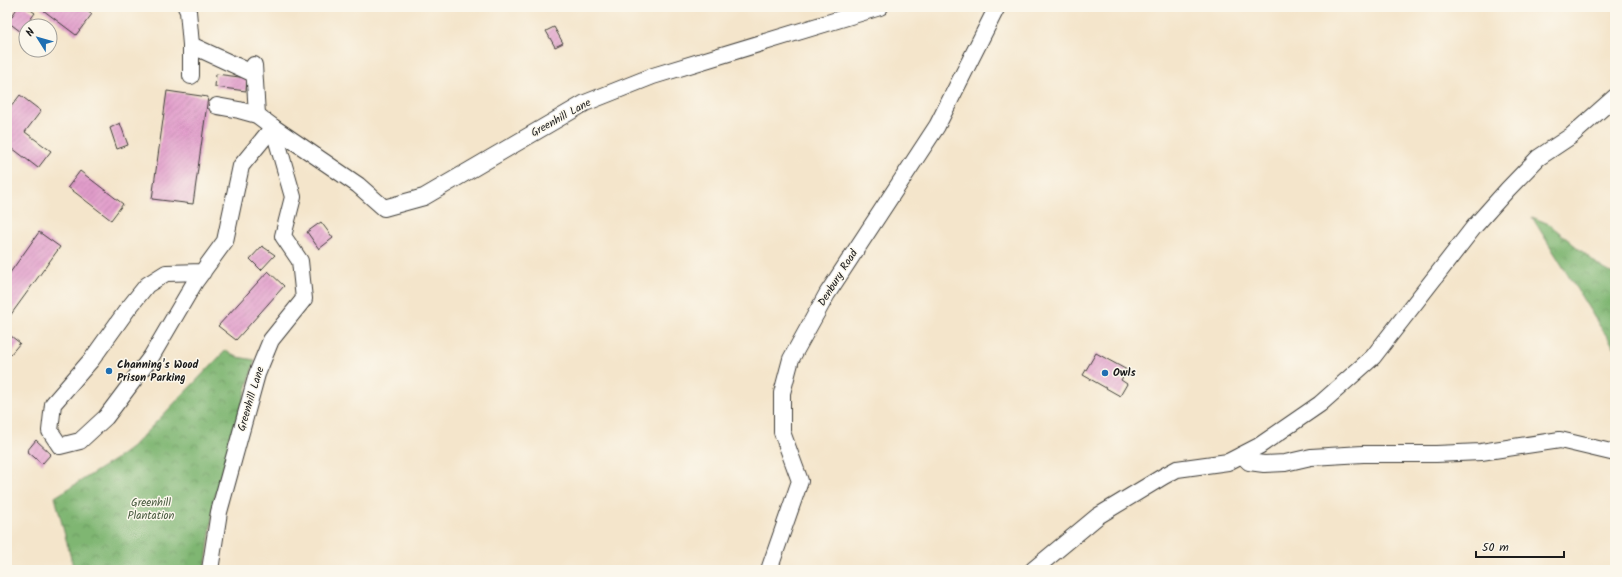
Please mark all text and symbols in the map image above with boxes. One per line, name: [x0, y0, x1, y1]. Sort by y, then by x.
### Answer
north arrow: [18, 18, 58, 58]
text: N: [22, 24, 40, 41]
street label: Greenhill Lane: [528, 94, 594, 142]
street label: Denbury Road: [813, 246, 863, 310]
place label: Channing's Wood Prison Parking: [117, 356, 199, 387]
place label: Owls: [1113, 364, 1137, 382]
street label: Greenhill Lane: [233, 365, 269, 433]
marker: Channing's Wood Prison Parking: [104, 366, 114, 376]
marker: Owls: [1100, 368, 1110, 378]
park label: Greenhill Plantation: [128, 494, 175, 525]
scale bar: [1476, 533, 1564, 559]
text: 50 m: [1482, 538, 1509, 557]

